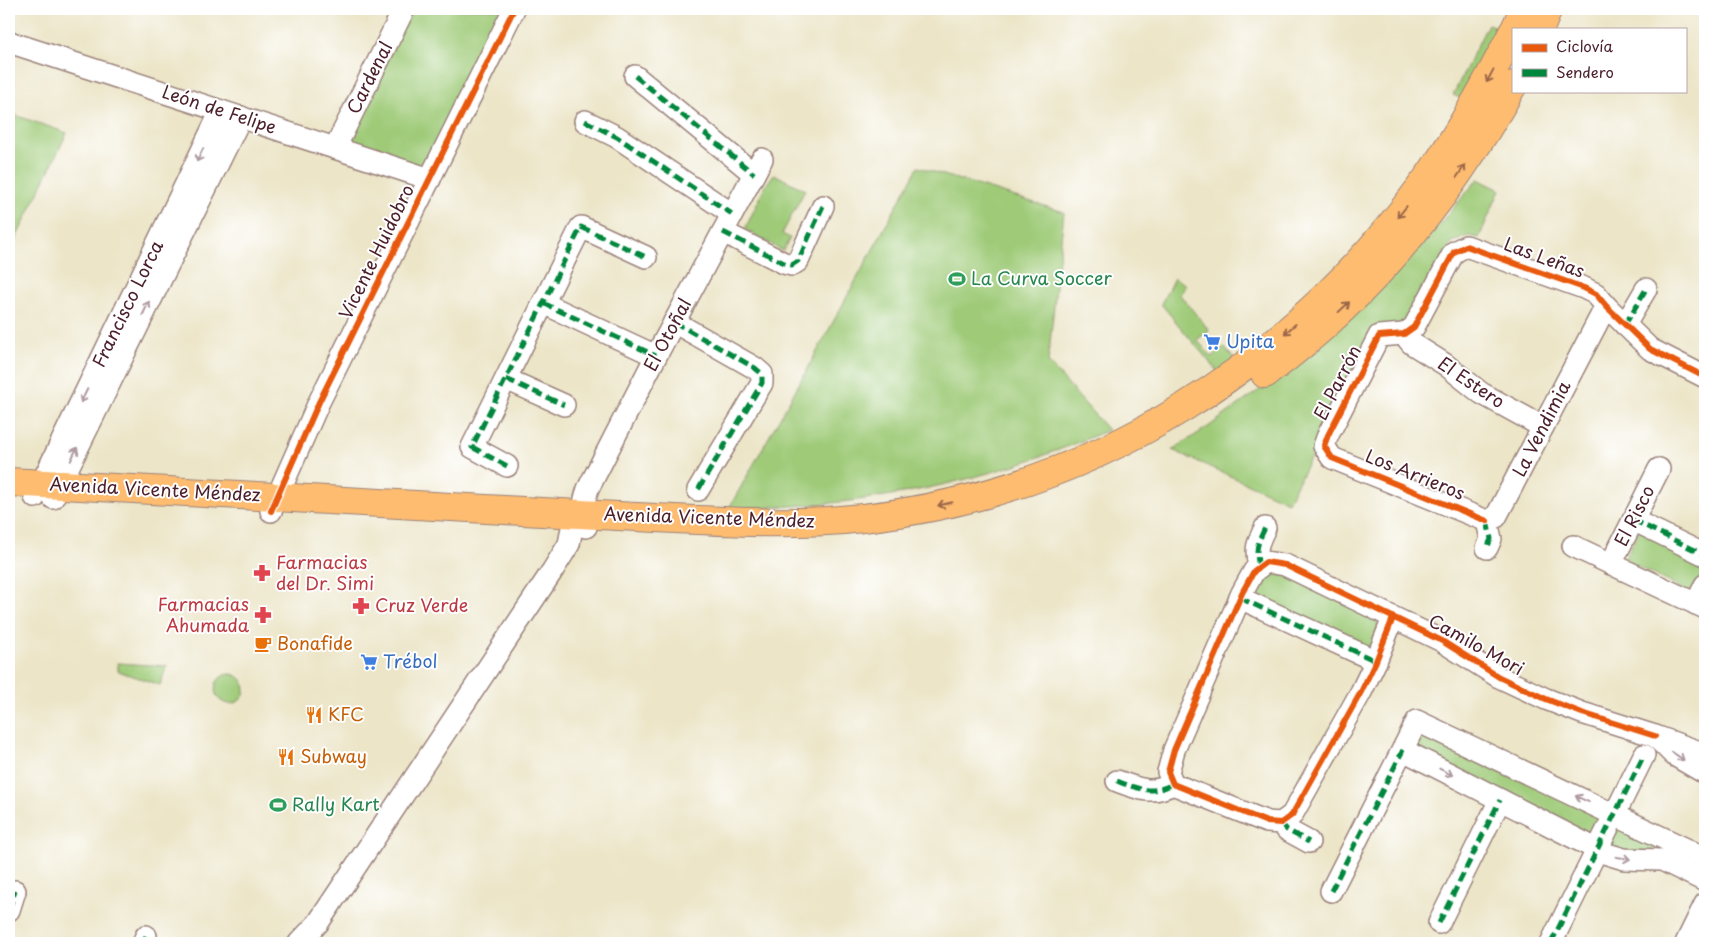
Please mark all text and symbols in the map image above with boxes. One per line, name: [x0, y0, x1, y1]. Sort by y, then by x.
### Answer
legend: [1512, 28, 1686, 92]
text: Ciclovía: [1556, 34, 1614, 57]
street label: Cardenal: [339, 36, 398, 118]
text: Sendero: [1556, 60, 1614, 83]
one-way arrow: [1485, 68, 1495, 82]
street label: León de Felipe: [159, 77, 280, 140]
one-way arrow: [195, 147, 205, 162]
one-way arrow: [1456, 164, 1466, 178]
street label: Vicente Huidobro: [331, 179, 420, 323]
one-way arrow: [1396, 205, 1407, 218]
street label: Las Leñas: [1500, 230, 1589, 284]
street label: Francisco Lorca: [84, 235, 169, 371]
place label: La Curva Soccer: [971, 264, 1112, 291]
sports icon: La Curva Soccer: [947, 269, 967, 289]
street label: El Otoñal: [636, 293, 697, 376]
one-way arrow: [141, 301, 151, 316]
one-way arrow: [1337, 301, 1350, 313]
one-way arrow: [1283, 323, 1296, 335]
place label: Upita: [1226, 327, 1275, 354]
supermarket icon: Upita: [1202, 332, 1222, 352]
street label: El Parrón: [1306, 340, 1367, 424]
street label: El Estero: [1433, 349, 1511, 414]
street label: La Vendimia: [1505, 375, 1577, 481]
one-way arrow: [79, 388, 88, 403]
street label: Los Arrieros: [1362, 441, 1469, 506]
one-way arrow: [70, 447, 79, 462]
street label: Avenida Vicente Méndez: [49, 470, 262, 508]
street label: El Risco: [1607, 480, 1660, 550]
street label: Avenida Vicente Méndez: [603, 499, 815, 534]
one-way arrow: [937, 500, 953, 509]
place label: Farmacias del Dr. Simi: [276, 548, 374, 596]
pharmacy icon: Farmacias del Dr. Simi: [252, 563, 272, 583]
place label: Farmacias Ahumada: [158, 590, 250, 638]
place label: Cruz Verde: [375, 591, 468, 618]
pharmacy icon: Cruz Verde: [351, 596, 371, 616]
pharmacy icon: Farmacias Ahumada: [253, 605, 273, 625]
street label: Camilo Mori: [1424, 606, 1529, 681]
place label: Bonafide: [277, 629, 353, 656]
cafe icon: Bonafide: [253, 634, 273, 654]
place label: Trébol: [383, 647, 437, 674]
supermarket icon: Trébol: [359, 652, 379, 672]
place label: KFC: [328, 700, 364, 727]
restaurant icon: KFC: [304, 705, 324, 725]
place label: Subway: [300, 742, 367, 769]
restaurant icon: Subway: [276, 747, 296, 767]
one-way arrow: [1671, 751, 1685, 761]
one-way arrow: [1438, 768, 1453, 777]
place label: Rally Kart: [292, 790, 380, 817]
one-way arrow: [1575, 794, 1590, 804]
sports icon: Rally Kart: [268, 795, 288, 815]
one-way arrow: [1615, 854, 1631, 864]

